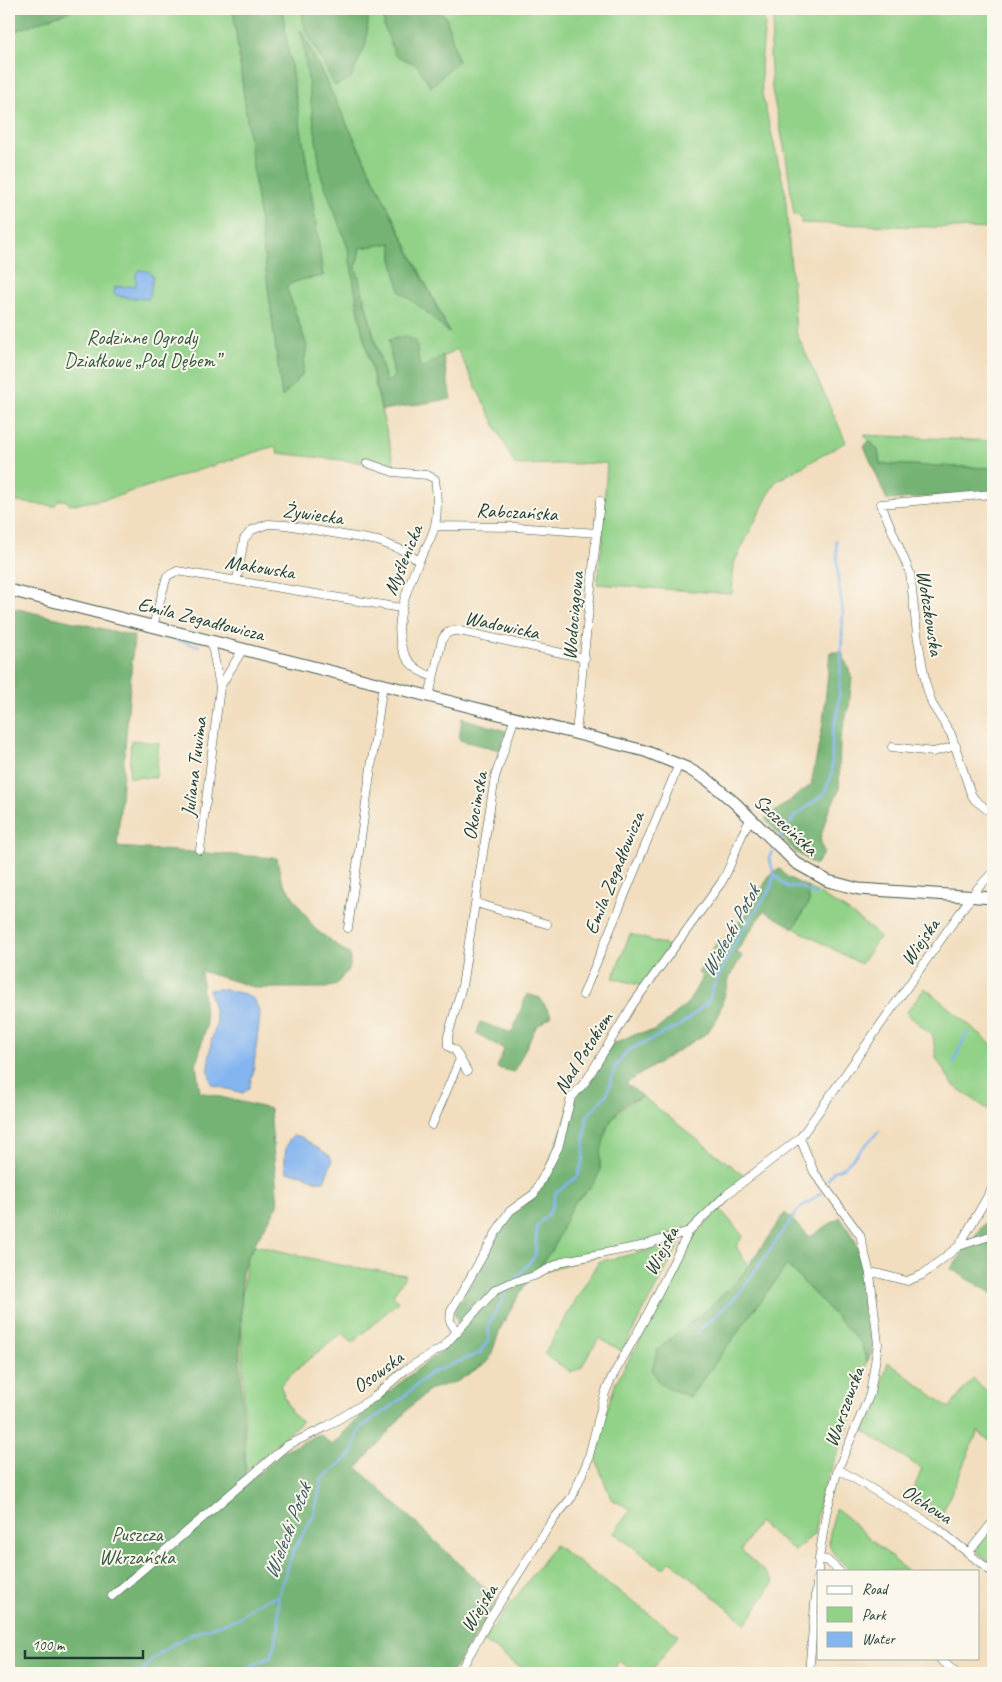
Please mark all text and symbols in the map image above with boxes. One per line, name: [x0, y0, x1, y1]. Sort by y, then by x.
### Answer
park label: Rodzinne Ogrody Działkowe „Pod Dębem”: [64, 325, 225, 373]
street label: Żywiecka: [281, 497, 347, 531]
street label: Rabczańska: [476, 497, 559, 527]
street label: Myślenicka: [378, 520, 429, 599]
street label: Makowska: [223, 549, 298, 585]
street label: Wodociągowa: [557, 569, 589, 661]
street label: Wołczkowska: [911, 569, 949, 659]
street label: Emila Zegadłowicza: [135, 591, 269, 647]
street label: Wadowicka: [462, 605, 543, 645]
street label: Juliana Tuwima: [175, 714, 213, 819]
street label: Okocimska: [457, 768, 494, 842]
street label: Szczecińska: [749, 789, 824, 862]
street label: Emila Zegadłowicza: [578, 807, 650, 938]
water label: Wielecki Potok: [695, 878, 767, 981]
street label: Wiejska: [895, 912, 946, 970]
street label: Nad Potokiem: [548, 1006, 619, 1099]
street label: Wiejska: [638, 1221, 685, 1280]
street label: Osowska: [348, 1344, 410, 1399]
street label: Warszewska: [818, 1362, 870, 1450]
water label: Wielecki Potok: [257, 1477, 318, 1582]
street label: Olchowa: [897, 1479, 959, 1531]
park label: Puszcza Wkrzańska: [99, 1522, 176, 1570]
legend: [817, 1570, 980, 1660]
street label: Wiejska: [455, 1578, 504, 1637]
text: Road: [862, 1580, 889, 1599]
text: Park: [862, 1606, 887, 1625]
scale bar: [25, 1627, 142, 1659]
text: Water: [862, 1630, 896, 1649]
text: 100 m: [32, 1636, 66, 1655]

